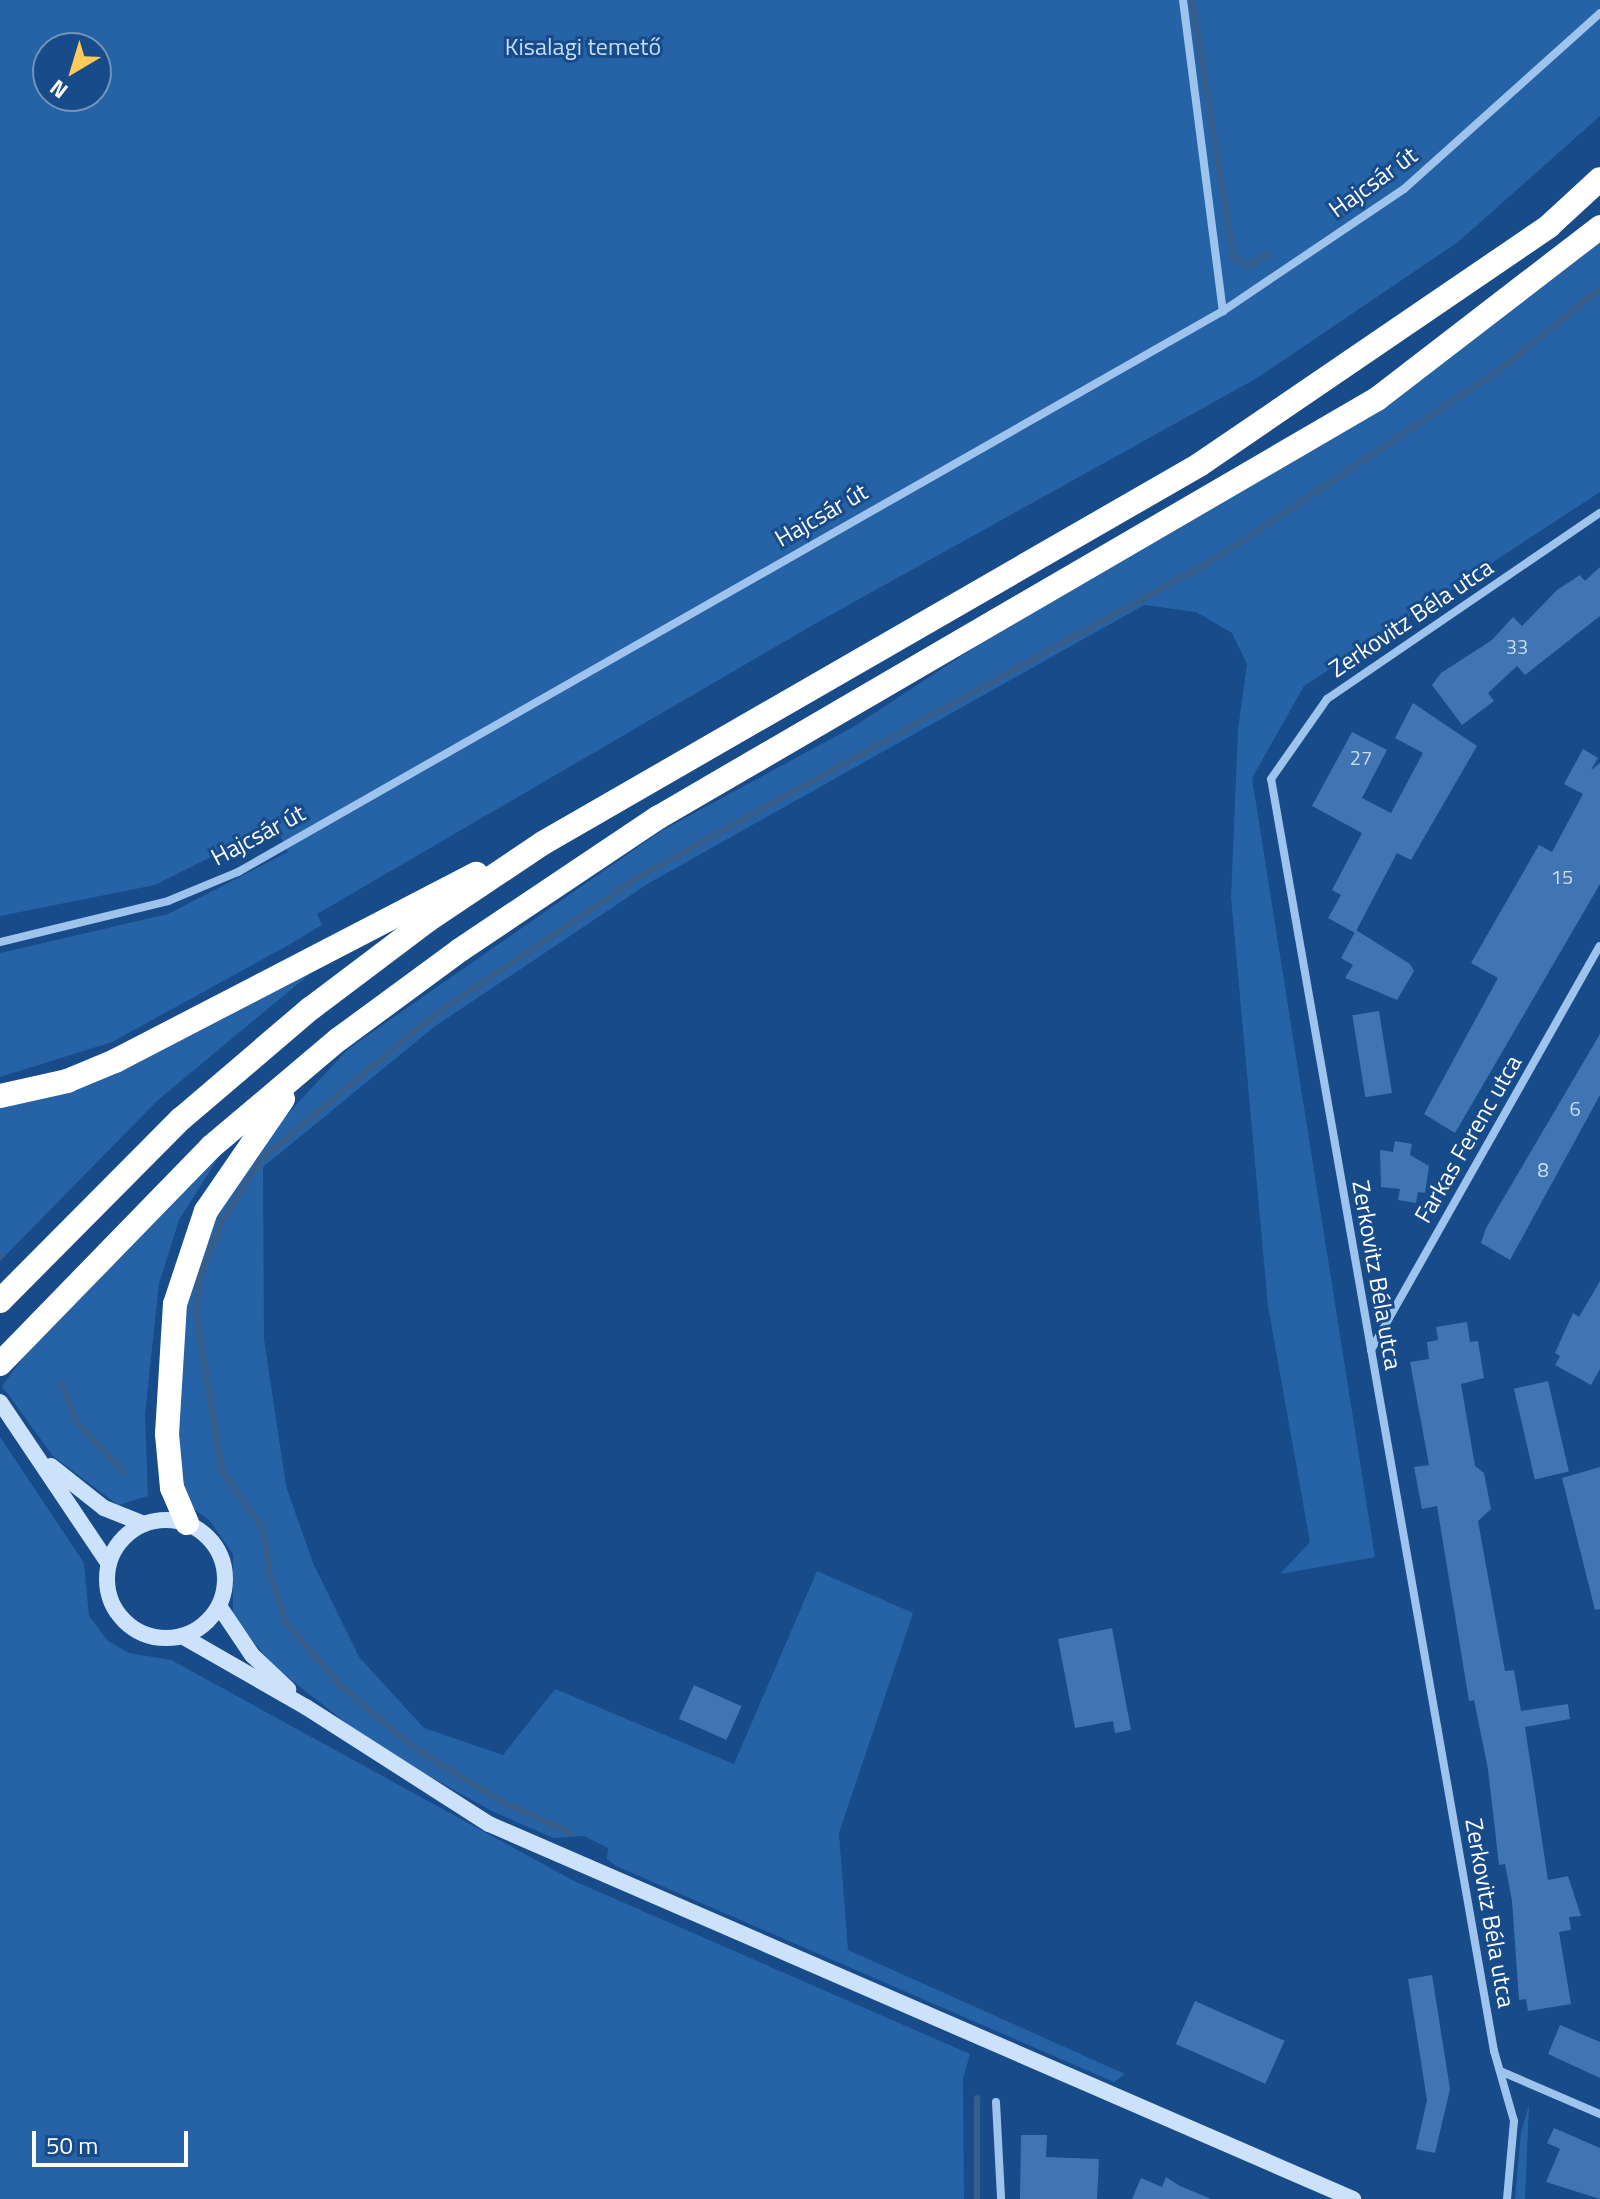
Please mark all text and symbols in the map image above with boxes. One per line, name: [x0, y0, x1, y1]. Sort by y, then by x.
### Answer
north arrow: [32, 32, 112, 112]
park label: Kisalagi temető: [505, 33, 661, 61]
text: N: [42, 71, 75, 107]
street label: Hajcsár út: [1323, 140, 1423, 224]
street label: Hajcsár út: [770, 477, 872, 553]
street label: Zerkovitz Béla utca: [1324, 553, 1498, 683]
house number: 33: [1506, 634, 1528, 658]
house number: 27: [1350, 745, 1372, 769]
street label: Hajcsár út: [206, 798, 310, 872]
house number: 15: [1551, 864, 1573, 888]
street label: Farkas Ferenc utca: [1408, 1050, 1528, 1228]
house number: 6: [1569, 1096, 1581, 1120]
house number: 8: [1537, 1157, 1549, 1181]
street label: Zerkovitz Béla utca: [1346, 1178, 1408, 1372]
street label: Zerkovitz Béla utca: [1459, 1816, 1521, 2010]
scale bar: [36, 2115, 192, 2165]
text: 50 m: [46, 2127, 98, 2163]

